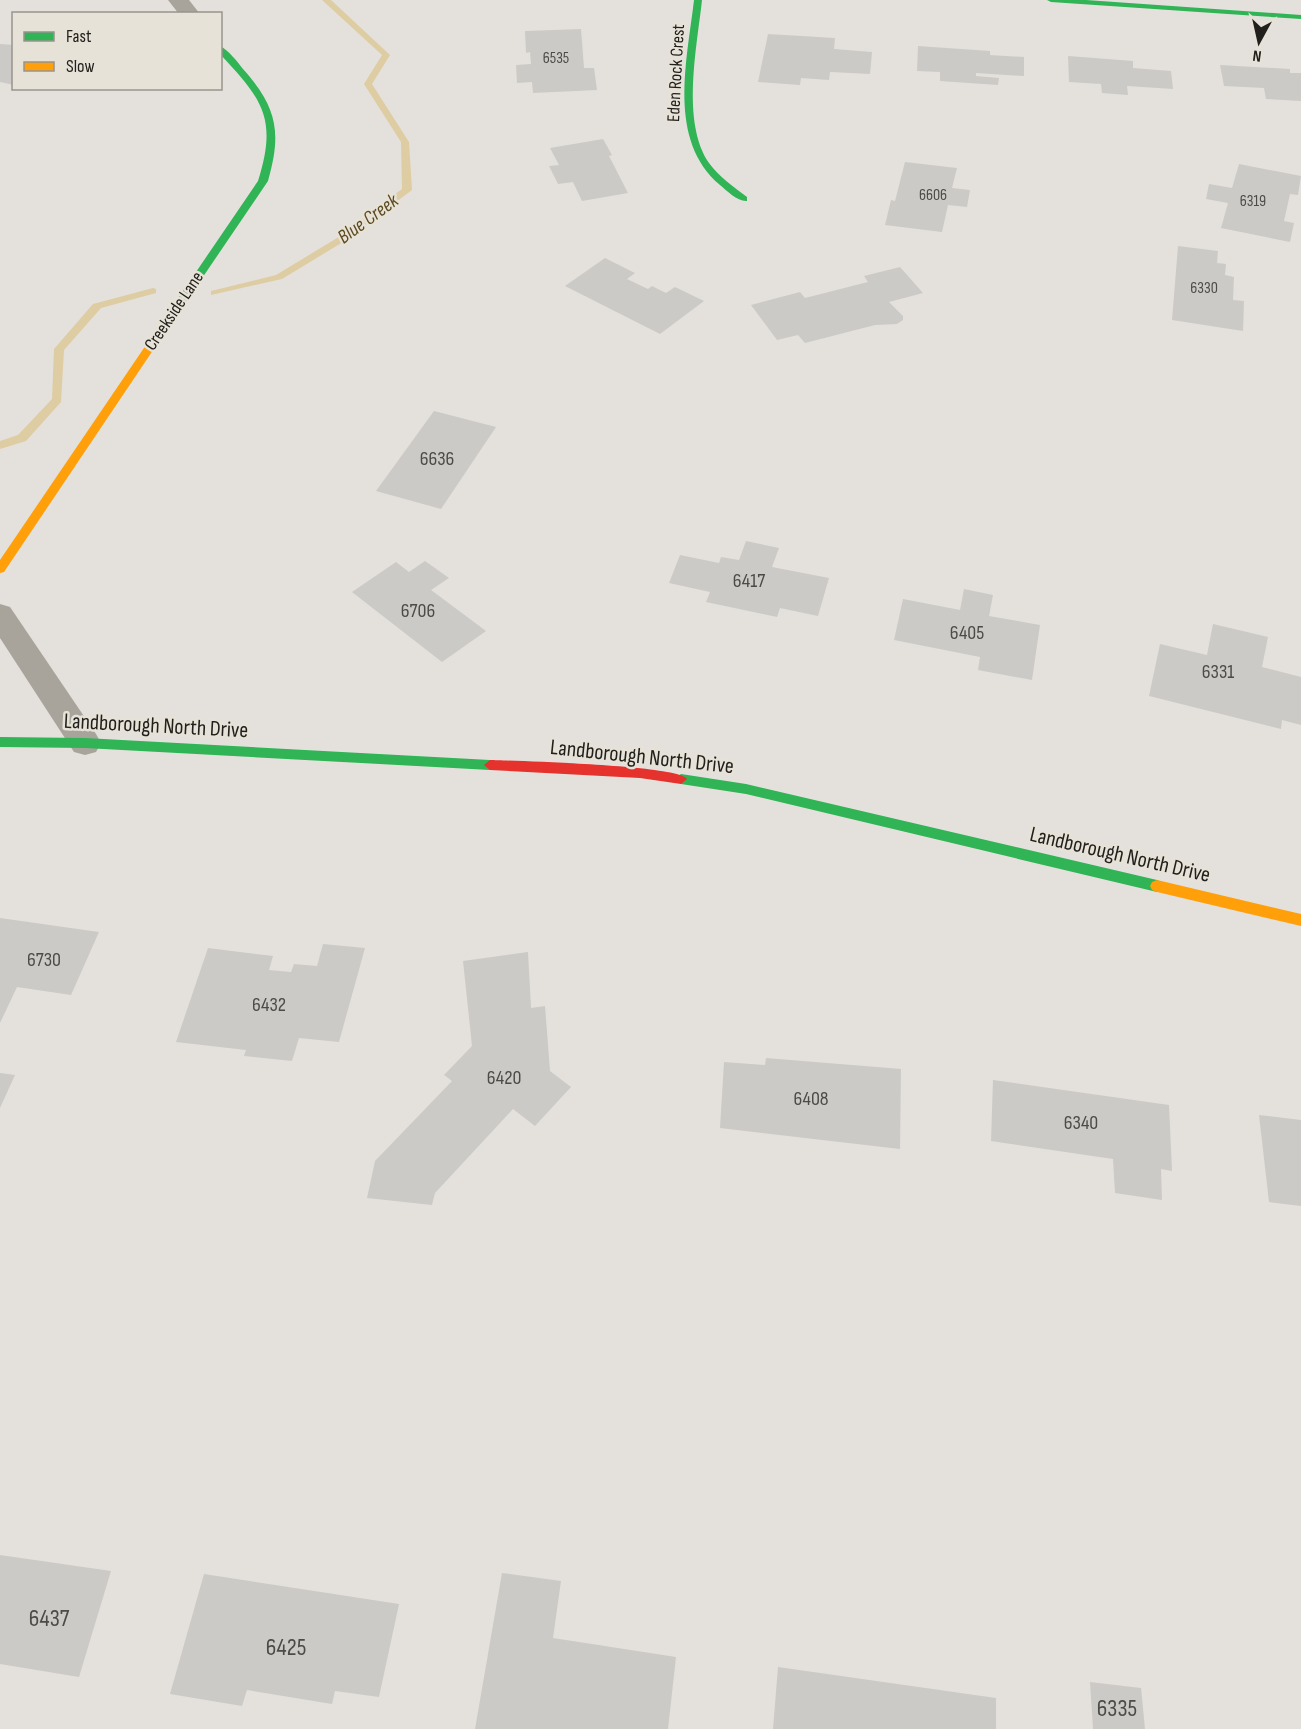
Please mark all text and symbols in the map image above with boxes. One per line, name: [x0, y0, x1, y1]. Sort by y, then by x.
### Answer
legend: [12, 12, 222, 90]
north arrow: [1229, 12, 1289, 72]
street label: Eden Rock Crest: [663, 23, 689, 122]
text: Fast: [66, 26, 92, 47]
text: N: [1252, 45, 1263, 65]
house number: 6535: [543, 49, 569, 68]
text: Slow: [66, 56, 95, 77]
house number: 6606: [919, 186, 947, 205]
water label: Blue Creek: [333, 189, 404, 249]
house number: 6319: [1240, 192, 1266, 211]
street label: Creekside Lane: [140, 268, 208, 354]
house number: 6330: [1190, 279, 1218, 298]
house number: 6636: [420, 447, 454, 471]
house number: 6417: [733, 569, 765, 593]
house number: 6706: [401, 599, 435, 623]
house number: 6405: [950, 621, 984, 645]
house number: 6331: [1202, 660, 1234, 684]
street label: Landborough North Drive: [63, 708, 249, 744]
street label: Landborough North Drive: [549, 734, 735, 780]
street label: Landborough North Drive: [1027, 821, 1213, 889]
house number: 6730: [27, 948, 61, 972]
house number: 6432: [252, 993, 286, 1017]
house number: 6420: [487, 1066, 521, 1090]
house number: 6408: [793, 1087, 829, 1111]
house number: 6340: [1064, 1111, 1098, 1135]
house number: 6437: [29, 1604, 70, 1633]
house number: 6425: [266, 1633, 306, 1662]
house number: 6335: [1097, 1694, 1137, 1723]

